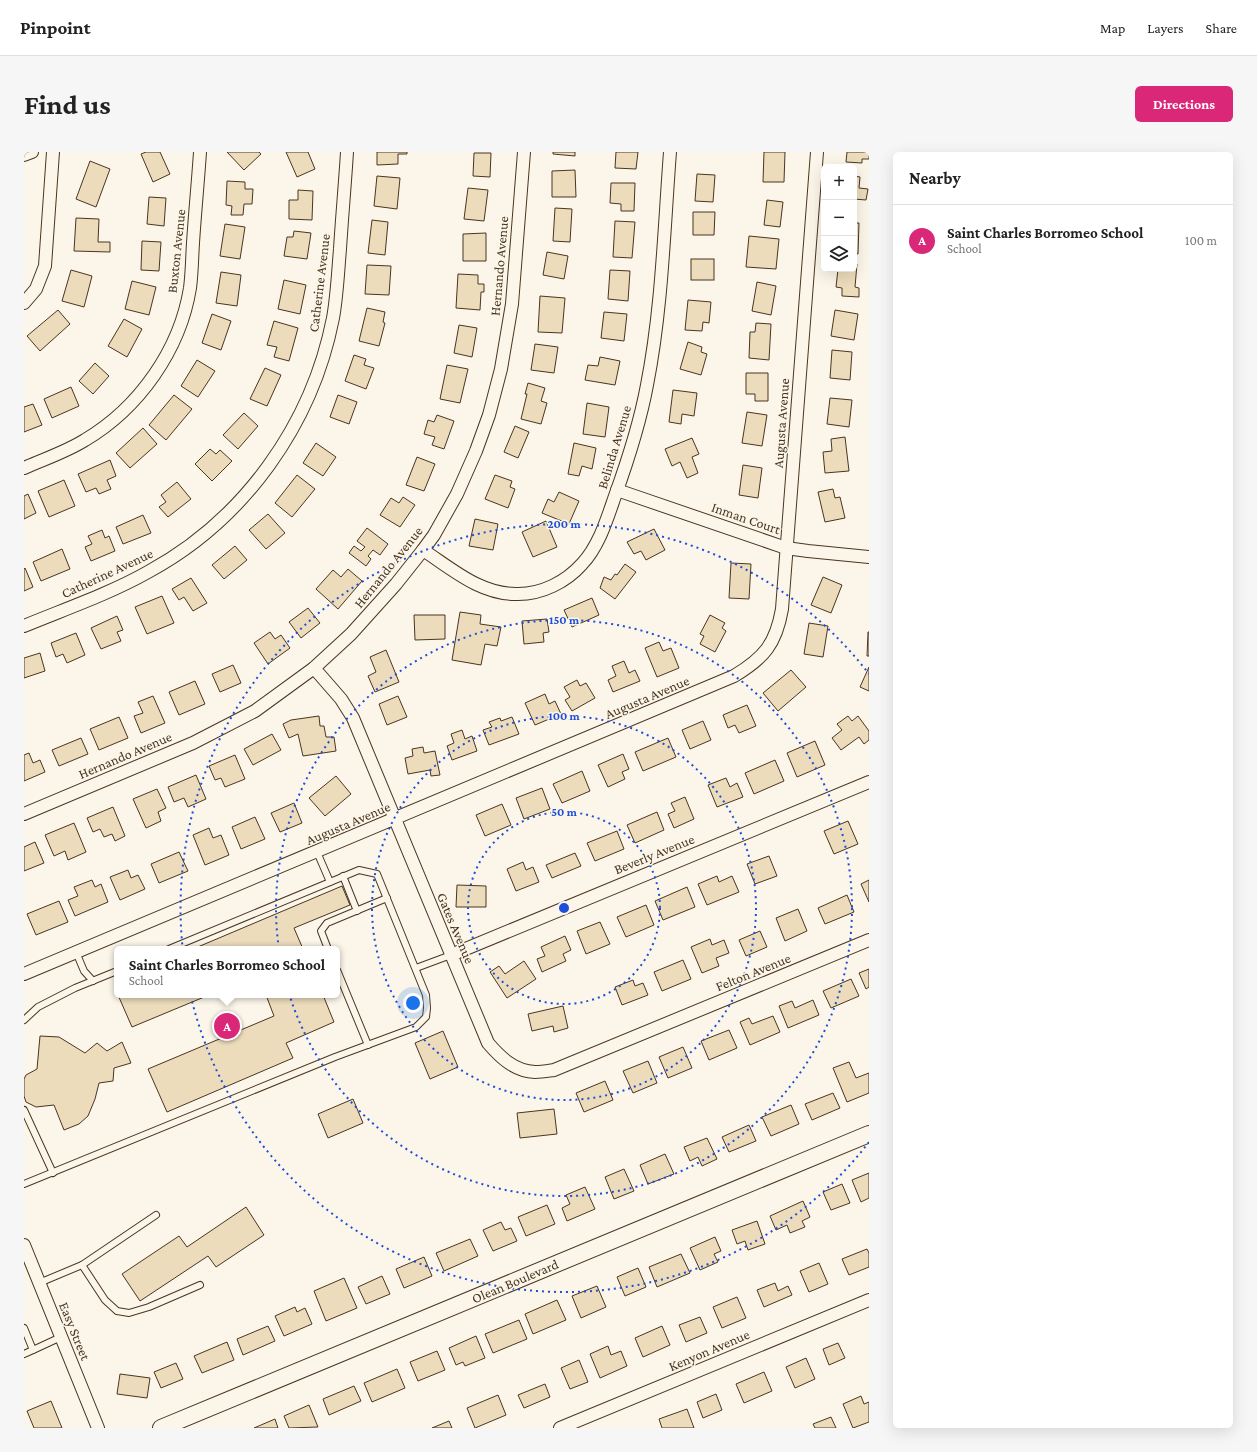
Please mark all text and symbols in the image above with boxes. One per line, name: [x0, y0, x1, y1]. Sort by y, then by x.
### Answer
text: Pinpoint: [20, 17, 91, 38]
text: Map: [1100, 20, 1125, 36]
text: Layers: [1147, 20, 1184, 36]
text: Share: [1206, 20, 1237, 36]
button: Directions: [1135, 86, 1233, 122]
text: Find us: [24, 89, 111, 120]
map controls: [821, 164, 857, 272]
button: +: [821, 164, 857, 200]
text: Nearby: [909, 169, 961, 188]
button: −: [821, 200, 857, 236]
street label: Buxton Avenue: [164, 208, 188, 294]
street label: Hernando Avenue: [487, 215, 511, 317]
text: Saint Charles Borromeo School: [947, 225, 1143, 241]
street label: Catherine Avenue: [305, 233, 333, 333]
text: A: [918, 233, 926, 248]
text: 100 m: [1185, 233, 1217, 248]
button: layers: [821, 236, 857, 272]
text: School: [947, 241, 982, 256]
street label: Augusta Avenue: [770, 378, 792, 468]
street label: Belinda Avenue: [594, 403, 634, 491]
street label: Inman Court: [709, 499, 783, 537]
text: 200 m: [547, 517, 581, 531]
street label: Hernando Avenue: [350, 523, 426, 611]
street label: Catherine Avenue: [59, 545, 155, 601]
text: 150 m: [549, 613, 580, 627]
street label: Augusta Avenue: [603, 672, 691, 722]
text: 100 m: [548, 709, 581, 723]
street label: Hernando Avenue: [76, 728, 174, 782]
street label: Augusta Avenue: [304, 798, 392, 848]
text: 50 m: [551, 805, 578, 819]
street label: Beverly Avenue: [612, 831, 696, 877]
street label: Gates Avenue: [434, 890, 478, 966]
centre of rings: [557, 901, 571, 915]
popup: [114, 946, 340, 998]
street label: Felton Avenue: [713, 950, 793, 994]
text: Saint Charles Borromeo School: [129, 957, 325, 973]
text: School: [129, 973, 164, 988]
your location: [403, 993, 423, 1013]
pin: A: [214, 1011, 240, 1041]
street label: Olean Boulevard: [469, 1255, 561, 1306]
street label: Easy Street: [56, 1300, 94, 1363]
street label: Kenyon Avenue: [666, 1326, 752, 1374]

